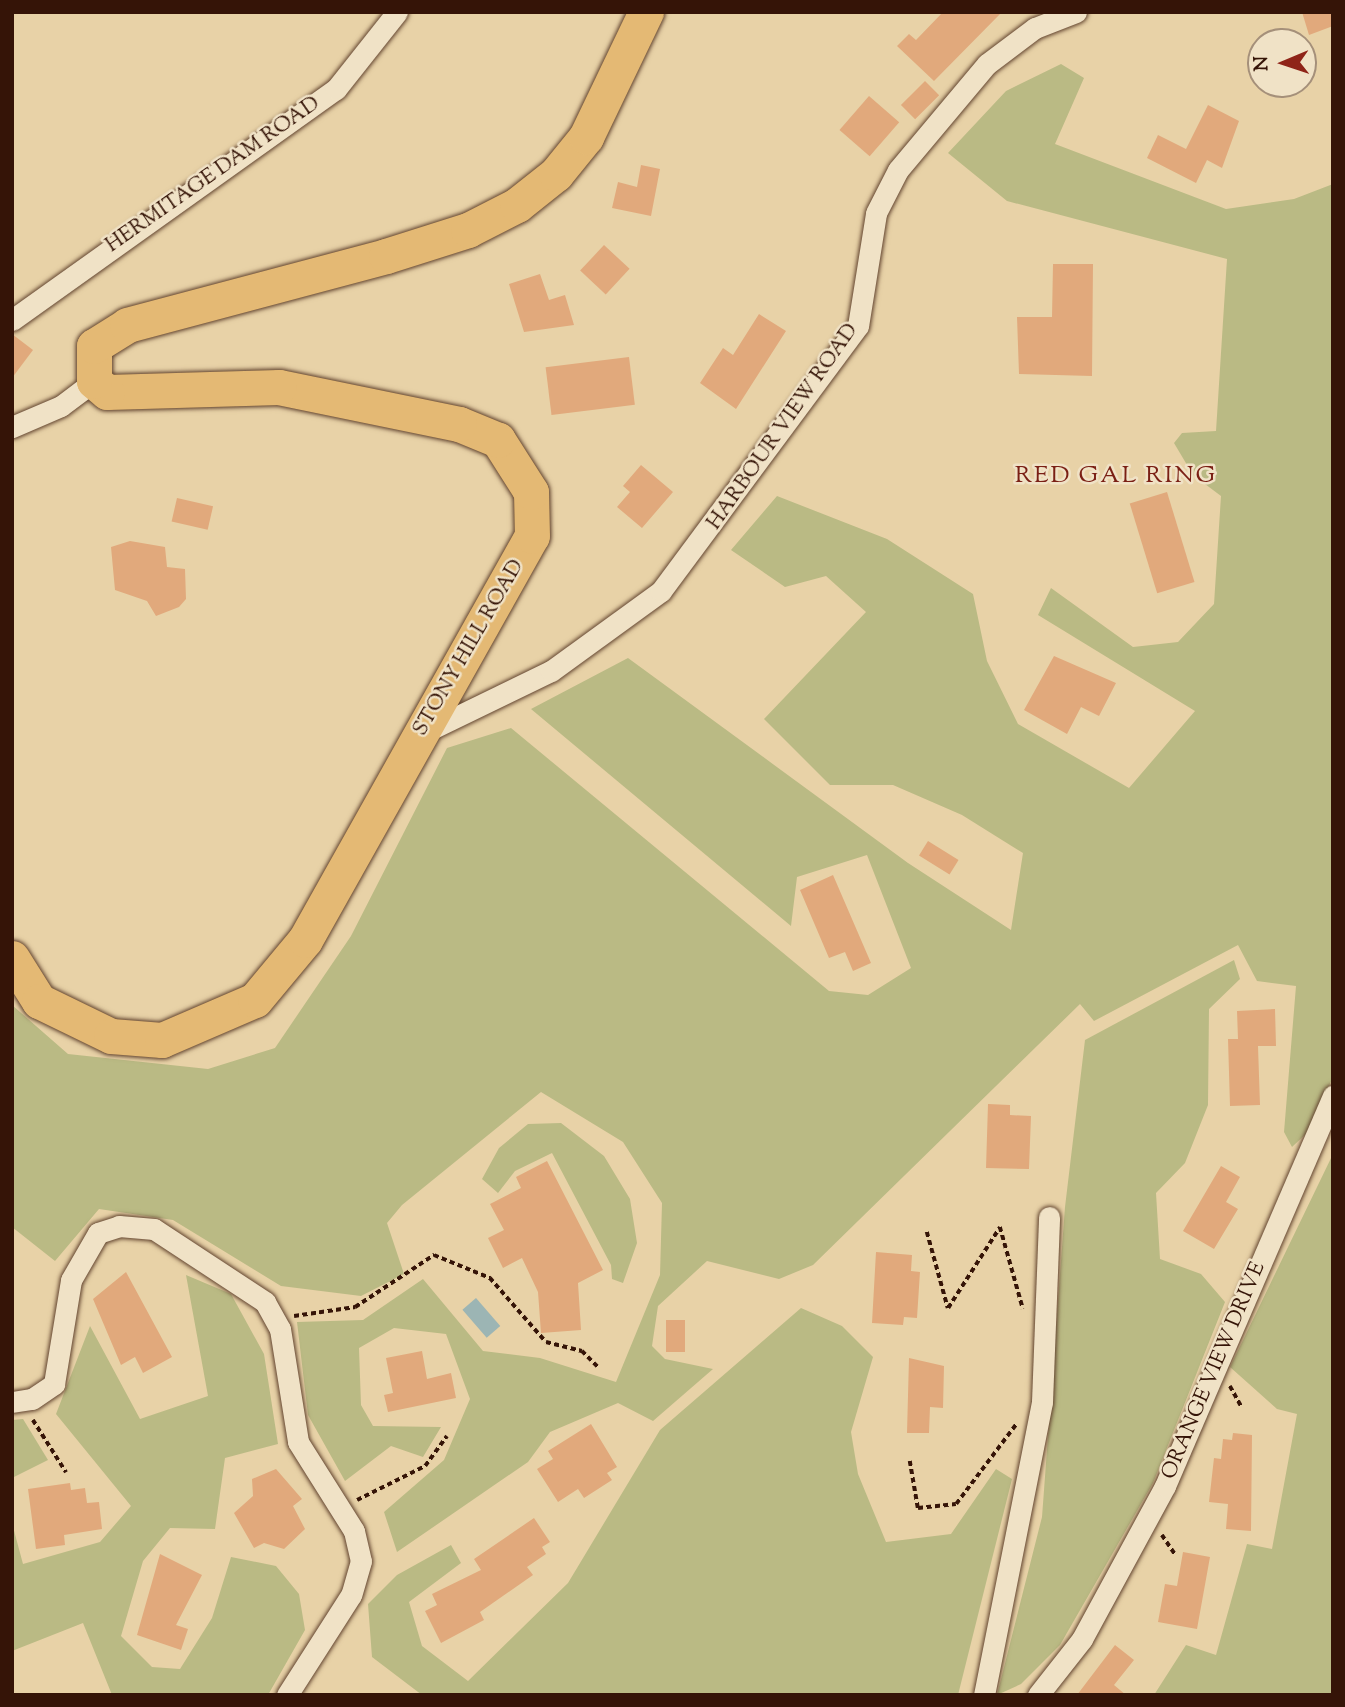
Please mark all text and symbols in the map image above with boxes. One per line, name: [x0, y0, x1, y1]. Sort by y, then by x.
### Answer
north arrow: [1247, 28, 1317, 98]
text: N: [1249, 56, 1276, 72]
street label: HERMITAGE DAM ROAD: [101, 91, 325, 259]
street label: HARBOUR VIEW ROAD: [702, 319, 864, 535]
district label: RED GAL RING: [1016, 463, 1216, 491]
street label: STONY HILL ROAD: [408, 555, 530, 741]
street label: ORANGE VIEW DRIVE: [1157, 1259, 1271, 1483]

